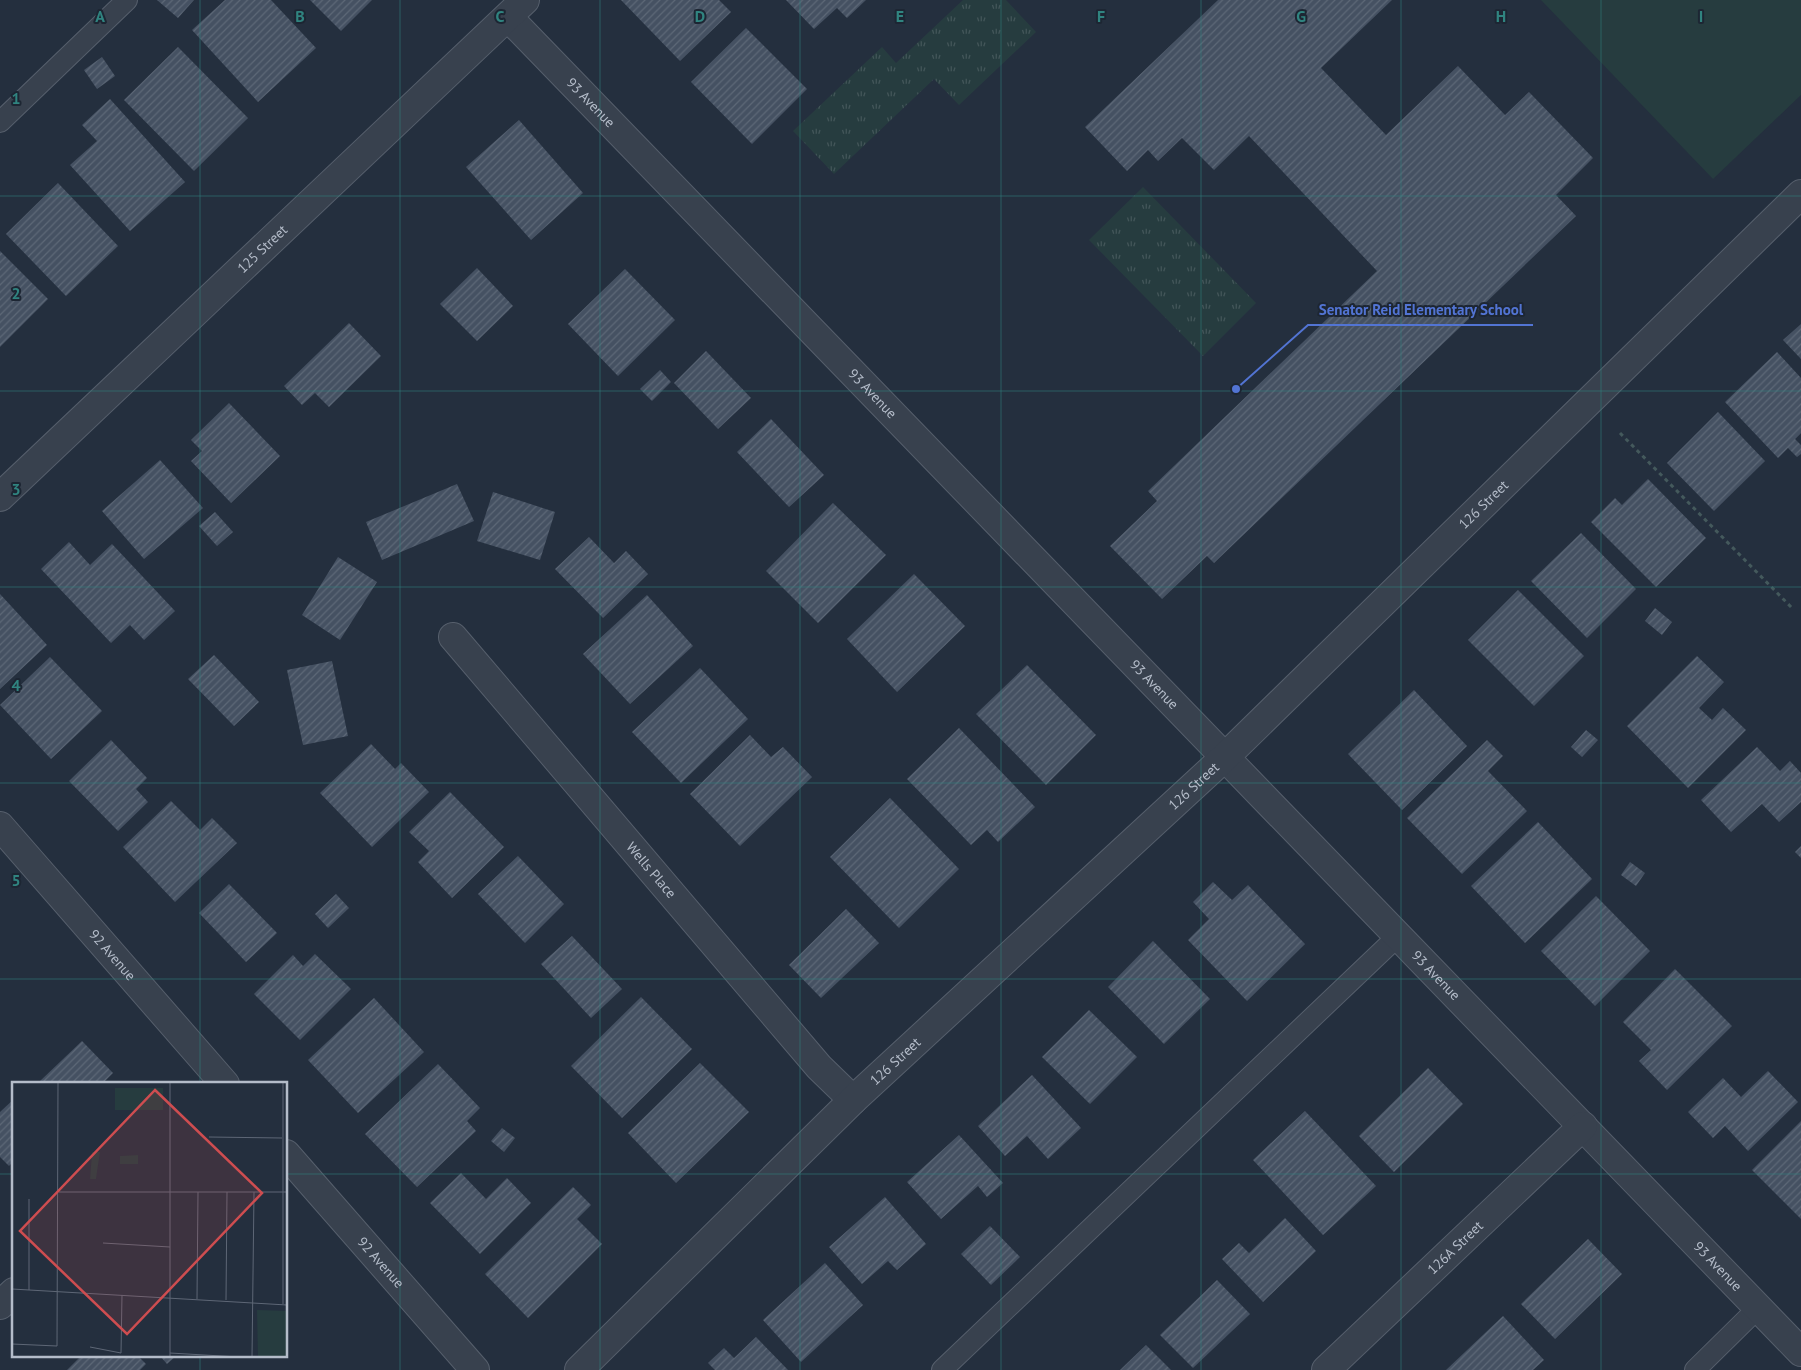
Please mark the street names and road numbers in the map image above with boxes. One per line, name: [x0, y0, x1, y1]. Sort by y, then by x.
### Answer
street label: 93 Avenue: [563, 74, 619, 131]
street label: 125 Street: [233, 221, 291, 277]
street label: 93 Avenue: [844, 365, 901, 422]
street label: 126 Street: [1455, 476, 1512, 533]
street label: 93 Avenue: [1126, 656, 1182, 713]
street label: 126 Street: [1165, 758, 1223, 814]
street label: Wells Place: [622, 838, 680, 902]
street label: 92 Avenue: [85, 925, 140, 984]
street label: 93 Avenue: [1408, 947, 1464, 1004]
street label: 126 Street: [866, 1033, 924, 1089]
street label: 126A Street: [1423, 1217, 1487, 1278]
street label: 92 Avenue: [354, 1233, 408, 1292]
street label: 93 Avenue: [1690, 1237, 1746, 1295]

